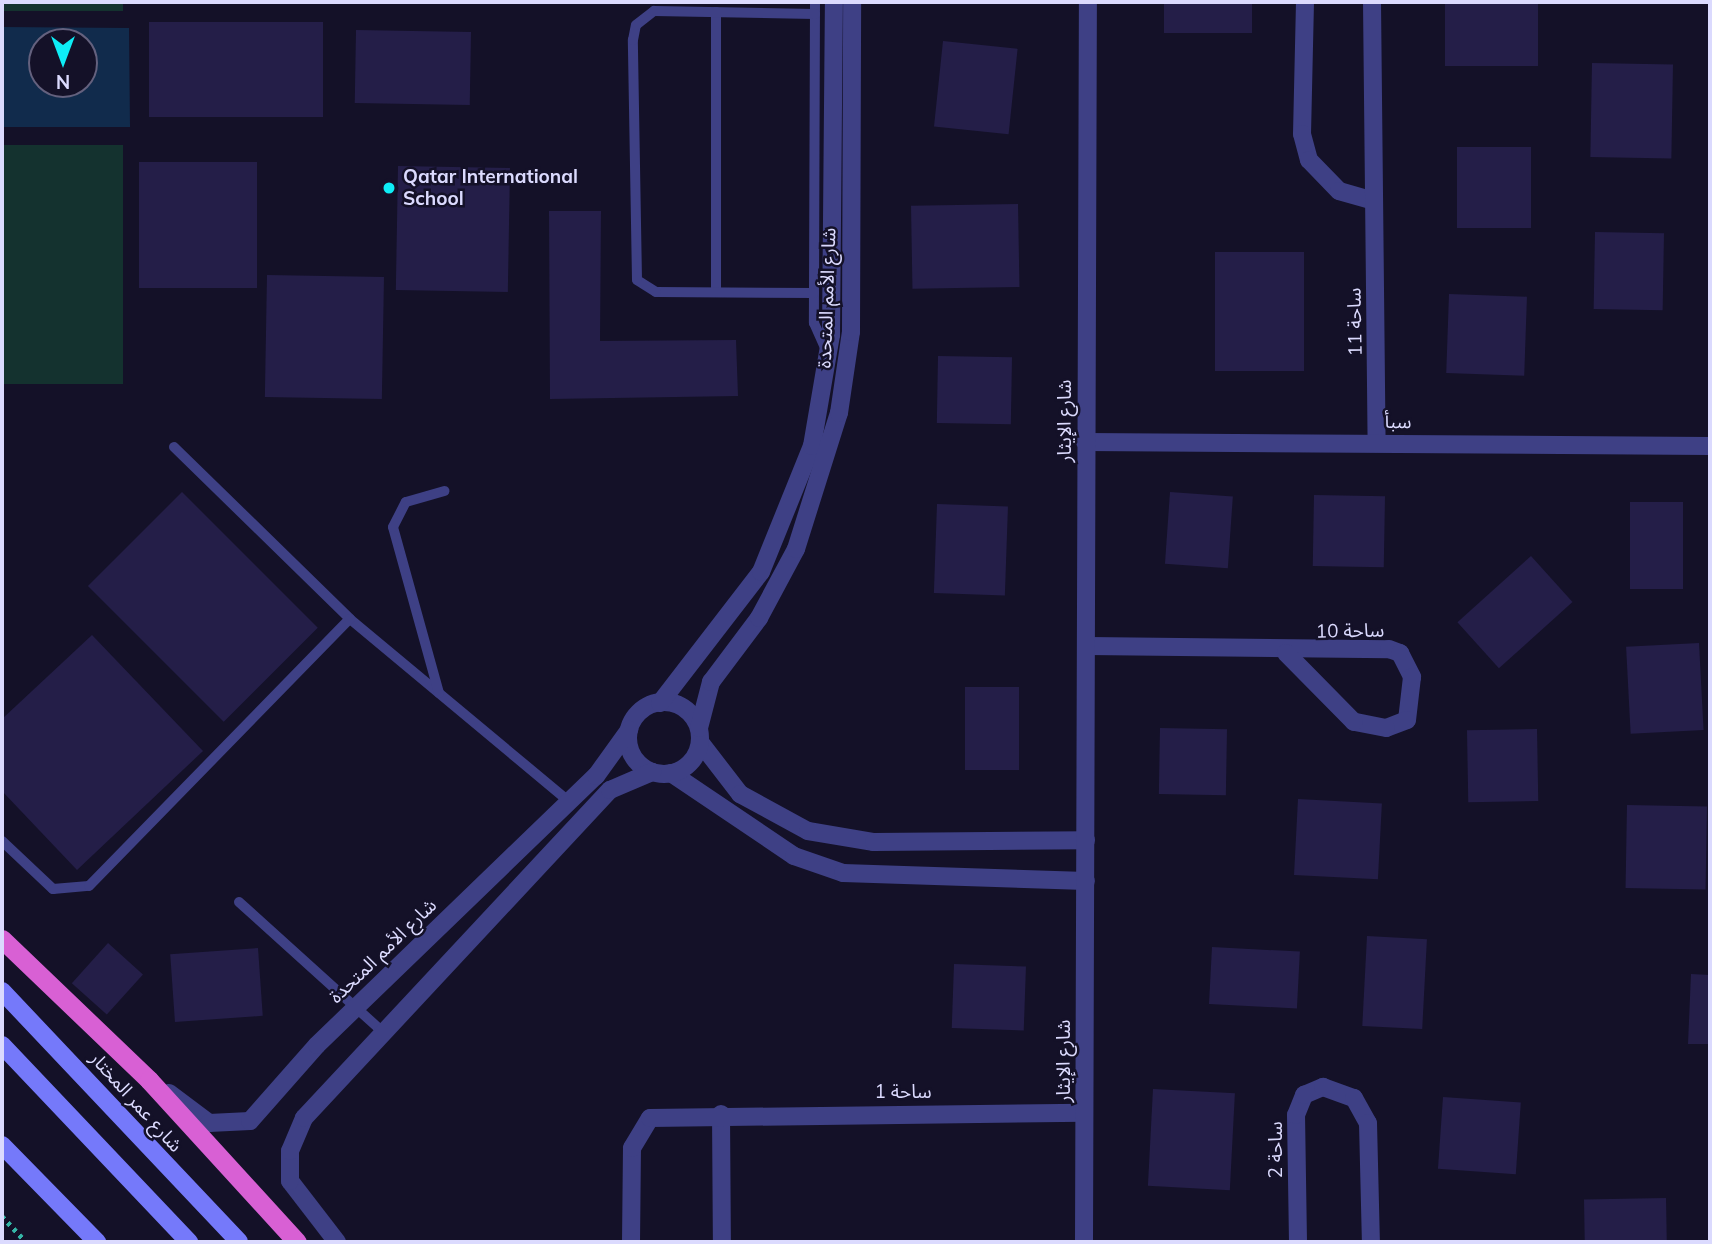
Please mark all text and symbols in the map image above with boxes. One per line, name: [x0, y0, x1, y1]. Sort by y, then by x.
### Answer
north arrow: [28, 28, 98, 98]
text: N: [56, 70, 70, 94]
place label: Qatar International School: [403, 166, 578, 210]
marker: Qatar International School: [381, 180, 397, 196]
street label: شارع الأمم المتحدة: [813, 227, 841, 369]
street label: ساحة 11: [1343, 288, 1367, 356]
street label: شارع الإيثار: [1054, 380, 1076, 462]
street label: سبأ: [1384, 410, 1412, 434]
street label: ساحة 10: [1316, 619, 1384, 643]
street label: شارع الأمم المتحدة: [325, 894, 441, 1008]
street label: شارع الإيثار: [1053, 1020, 1075, 1102]
street label: شارع عمر المختار: [85, 1047, 187, 1157]
street label: ساحة 1: [874, 1081, 932, 1103]
street label: ساحة 2: [1265, 1121, 1287, 1179]

